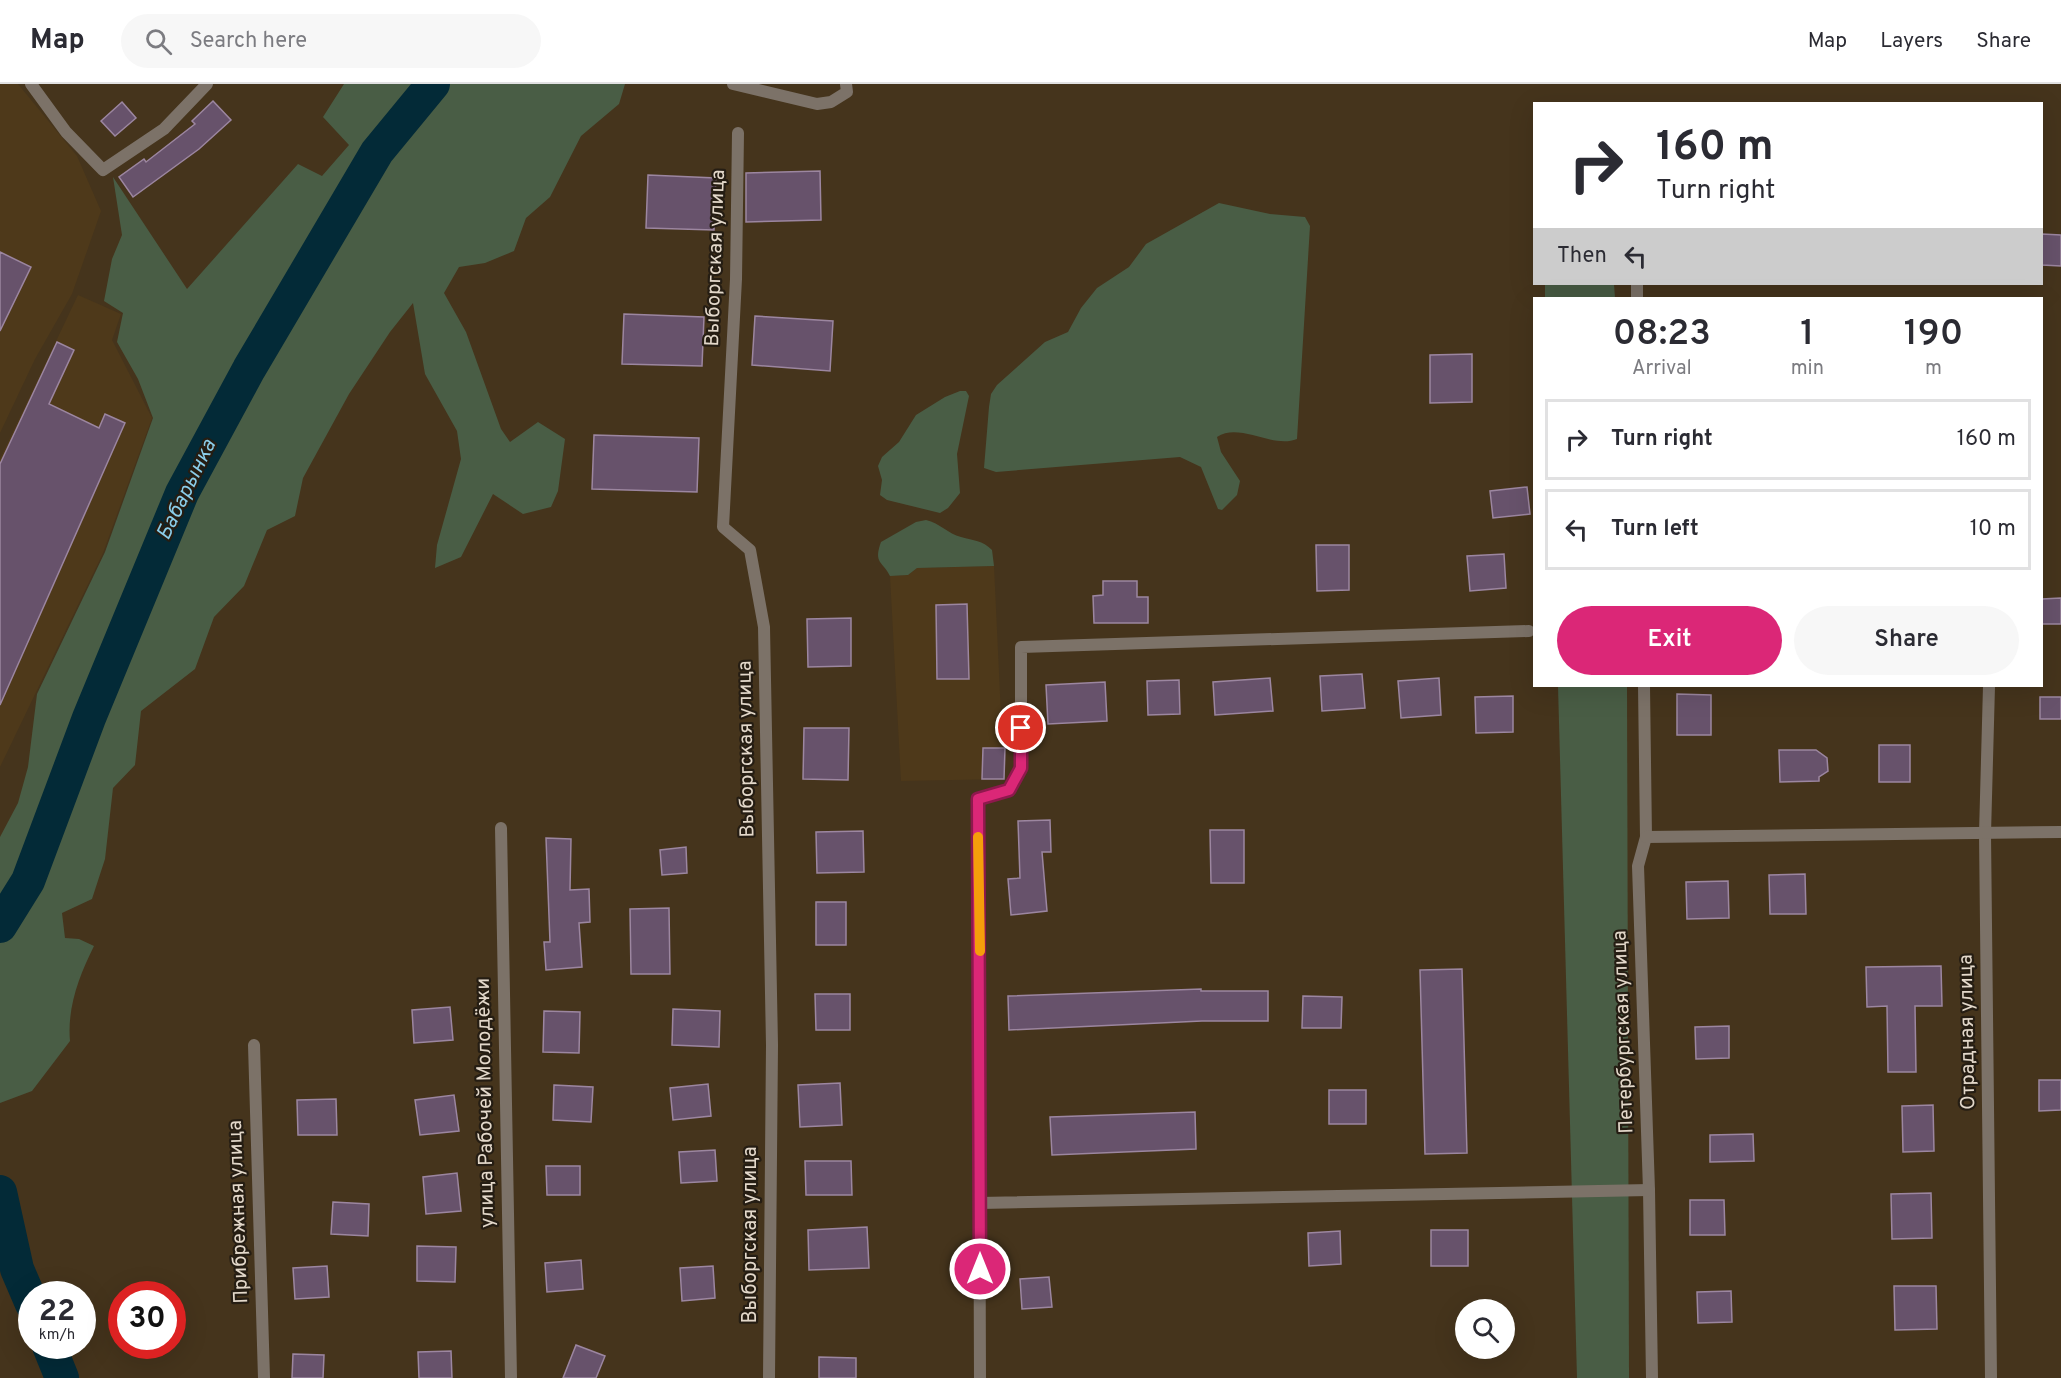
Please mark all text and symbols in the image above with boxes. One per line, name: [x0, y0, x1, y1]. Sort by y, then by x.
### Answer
search box: [121, 14, 541, 68]
text: Map: [30, 23, 85, 59]
icon: search: [142, 25, 175, 58]
text: Search here: [190, 28, 307, 55]
text: Map: [1808, 28, 1847, 55]
text: Layers: [1880, 28, 1943, 55]
text: Share: [1976, 28, 2031, 55]
text: 160 m: [1656, 122, 1774, 175]
icon: right: [1557, 126, 1635, 204]
street label: Выборгская улица: [700, 169, 732, 347]
text: Turn right: [1656, 174, 1775, 208]
icon: left: [1619, 240, 1652, 273]
text: Then: [1557, 243, 1607, 270]
text: 08:23: [1613, 312, 1711, 358]
text: 1: [1800, 312, 1814, 358]
text: 190: [1904, 312, 1963, 358]
text: Arrival: [1632, 356, 1692, 382]
text: min: [1791, 356, 1824, 382]
text: m: [1925, 356, 1942, 382]
icon: right: [1560, 423, 1593, 456]
text: Turn right: [1611, 426, 1713, 453]
text: 160 m: [1957, 426, 2016, 453]
water label: Бабарынка: [151, 435, 223, 545]
icon: left: [1560, 513, 1593, 546]
text: Turn left: [1611, 516, 1699, 543]
text: 10 m: [1970, 516, 2016, 543]
button: Exit: [1557, 606, 1782, 675]
button: Share: [1794, 606, 2019, 675]
street label: Выборгская улица: [732, 660, 762, 838]
pin: [995, 702, 1046, 753]
icon: arrive: [1004, 711, 1037, 744]
street label: Петербургская улица: [1607, 930, 1641, 1134]
street label: Отрадная улица: [1954, 954, 1982, 1110]
street label: улица Рабочей Молодёжи: [471, 978, 501, 1228]
street label: Прибрежная улица: [223, 1120, 255, 1304]
street label: Выборгская улица: [738, 1146, 764, 1324]
position arrow: [948, 1237, 1012, 1301]
speed limit sign: 30: [108, 1281, 186, 1359]
text: 22: [39, 1294, 75, 1331]
map controls: [1455, 1299, 1515, 1359]
button: search: [1455, 1299, 1515, 1359]
text: km/h: [39, 1326, 75, 1345]

